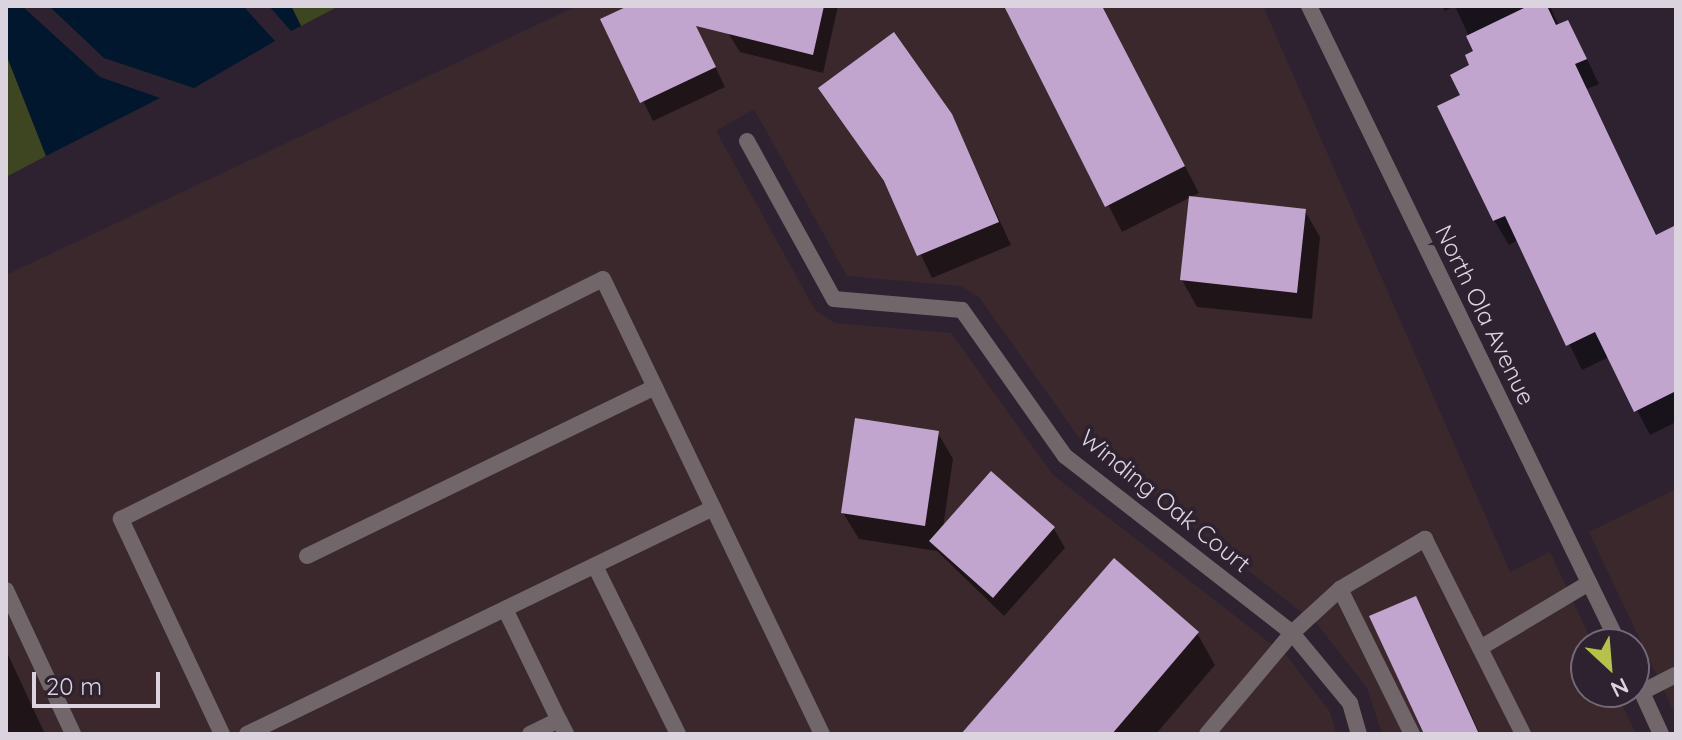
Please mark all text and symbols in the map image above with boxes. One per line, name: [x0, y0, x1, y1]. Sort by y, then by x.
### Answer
street label: North Ola Avenue: [1429, 220, 1541, 410]
street label: Winding Oak Court: [1074, 423, 1256, 579]
north arrow: [1570, 628, 1650, 708]
scale bar: [36, 656, 164, 706]
text: 20 m: [46, 671, 102, 701]
text: N: [1606, 672, 1633, 704]

